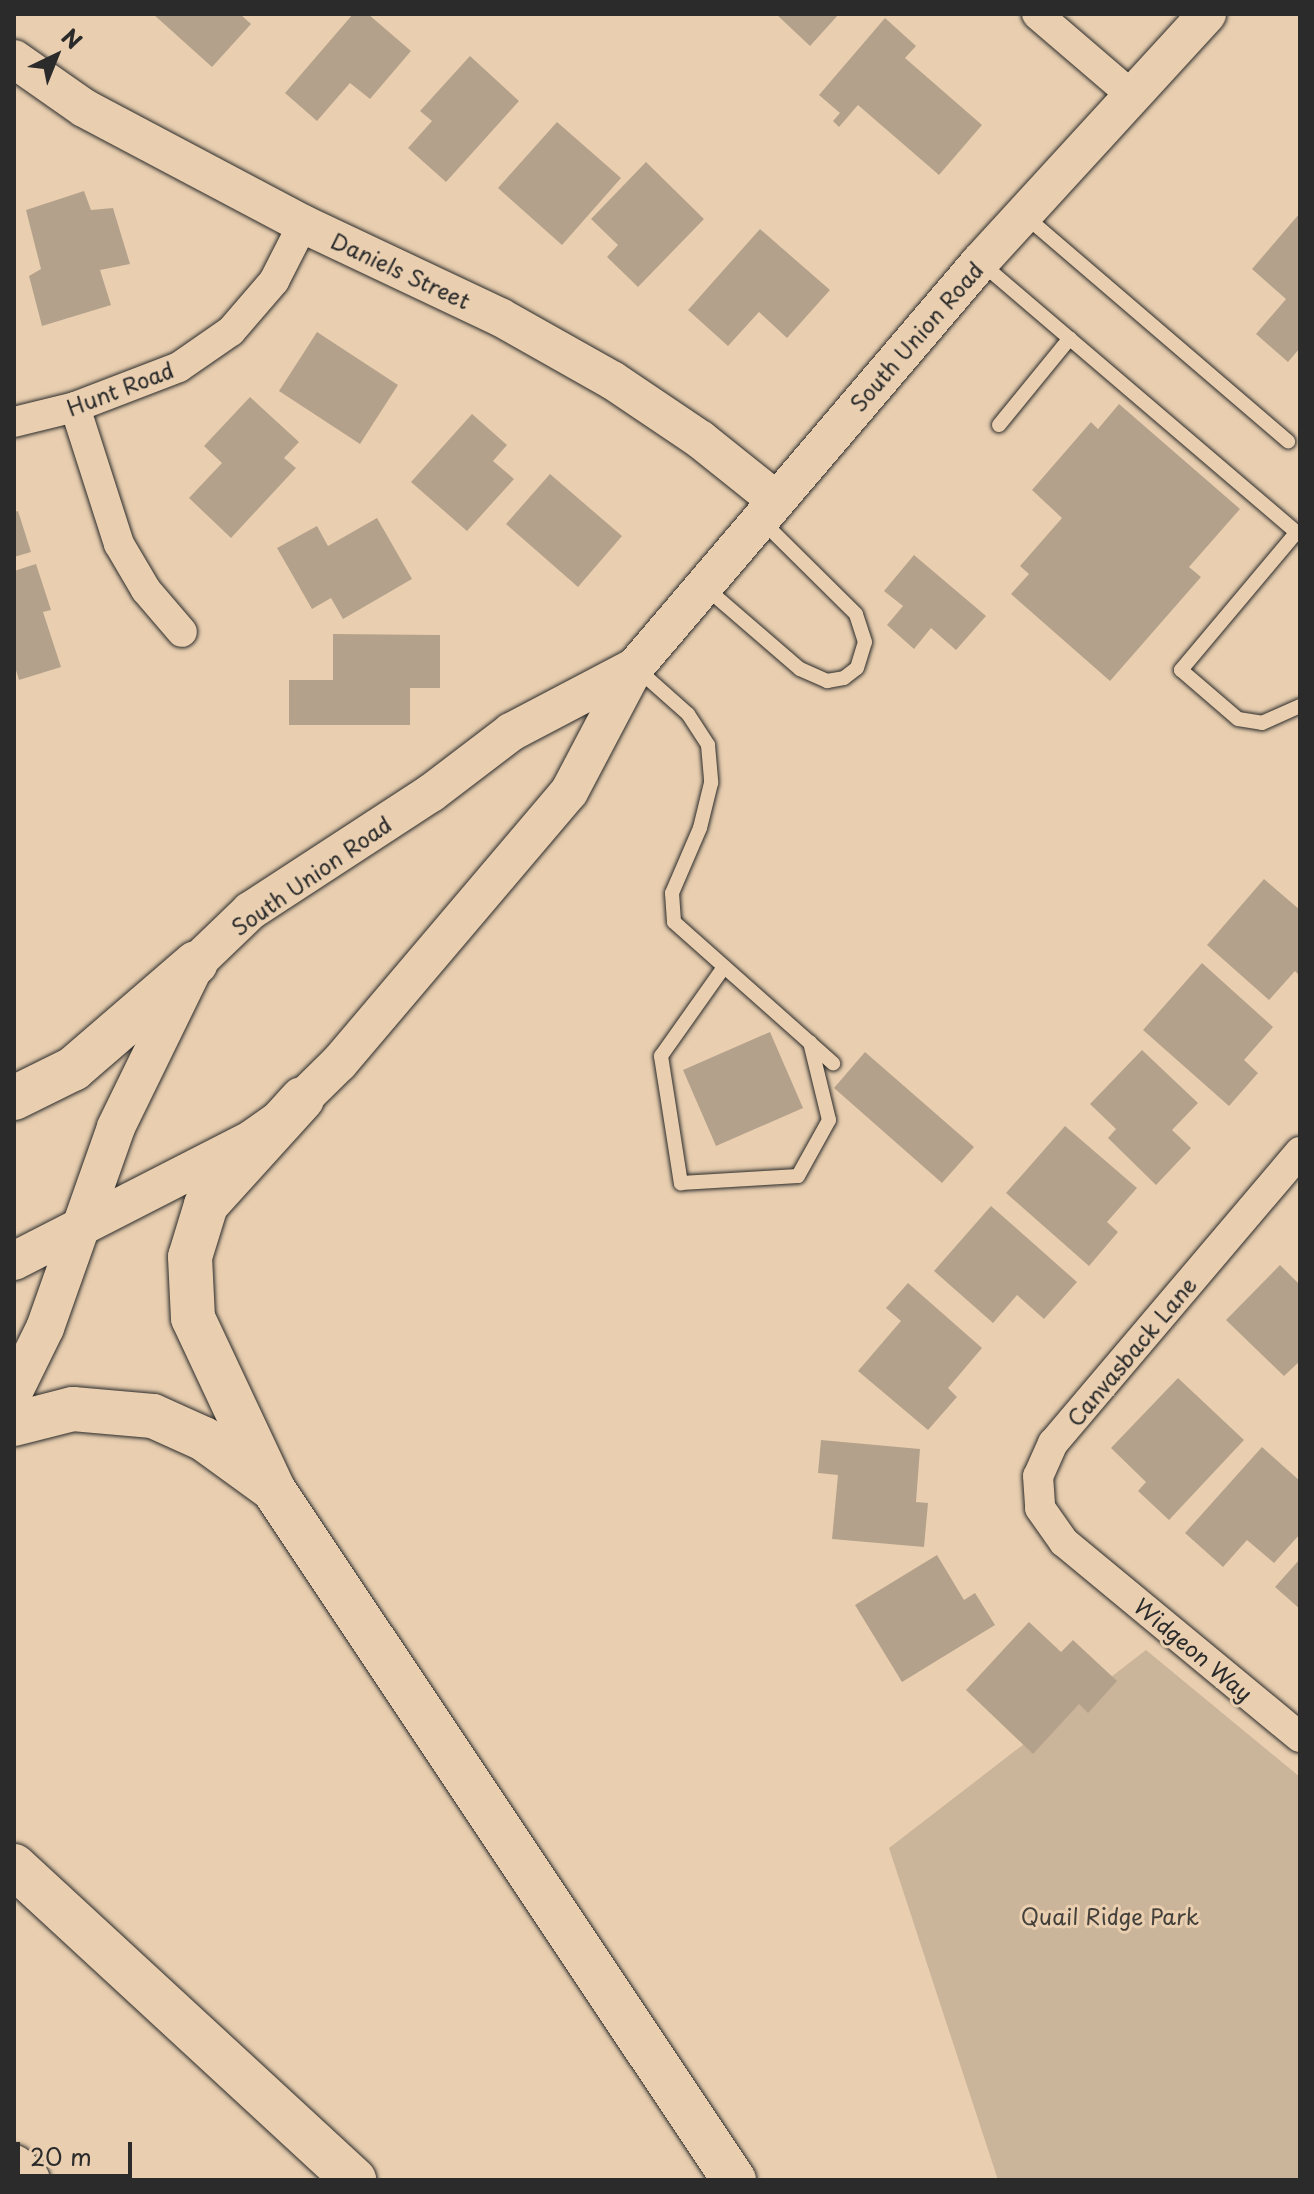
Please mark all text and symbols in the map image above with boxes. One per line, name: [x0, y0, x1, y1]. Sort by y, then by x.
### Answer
north arrow: [16, 16, 96, 96]
text: N: [55, 20, 90, 56]
street label: Daniels Street: [327, 226, 475, 314]
street label: South Union Road: [844, 256, 988, 416]
street label: Hunt Road: [63, 356, 177, 420]
street label: South Union Road: [226, 810, 396, 940]
street label: Canvasback Lane: [1061, 1271, 1201, 1431]
street label: Widgeon Way: [1129, 1592, 1259, 1706]
park label: Quail Ridge Park: [1020, 1903, 1200, 1929]
scale bar: [20, 2126, 136, 2176]
text: 20 m: [30, 2138, 92, 2174]

